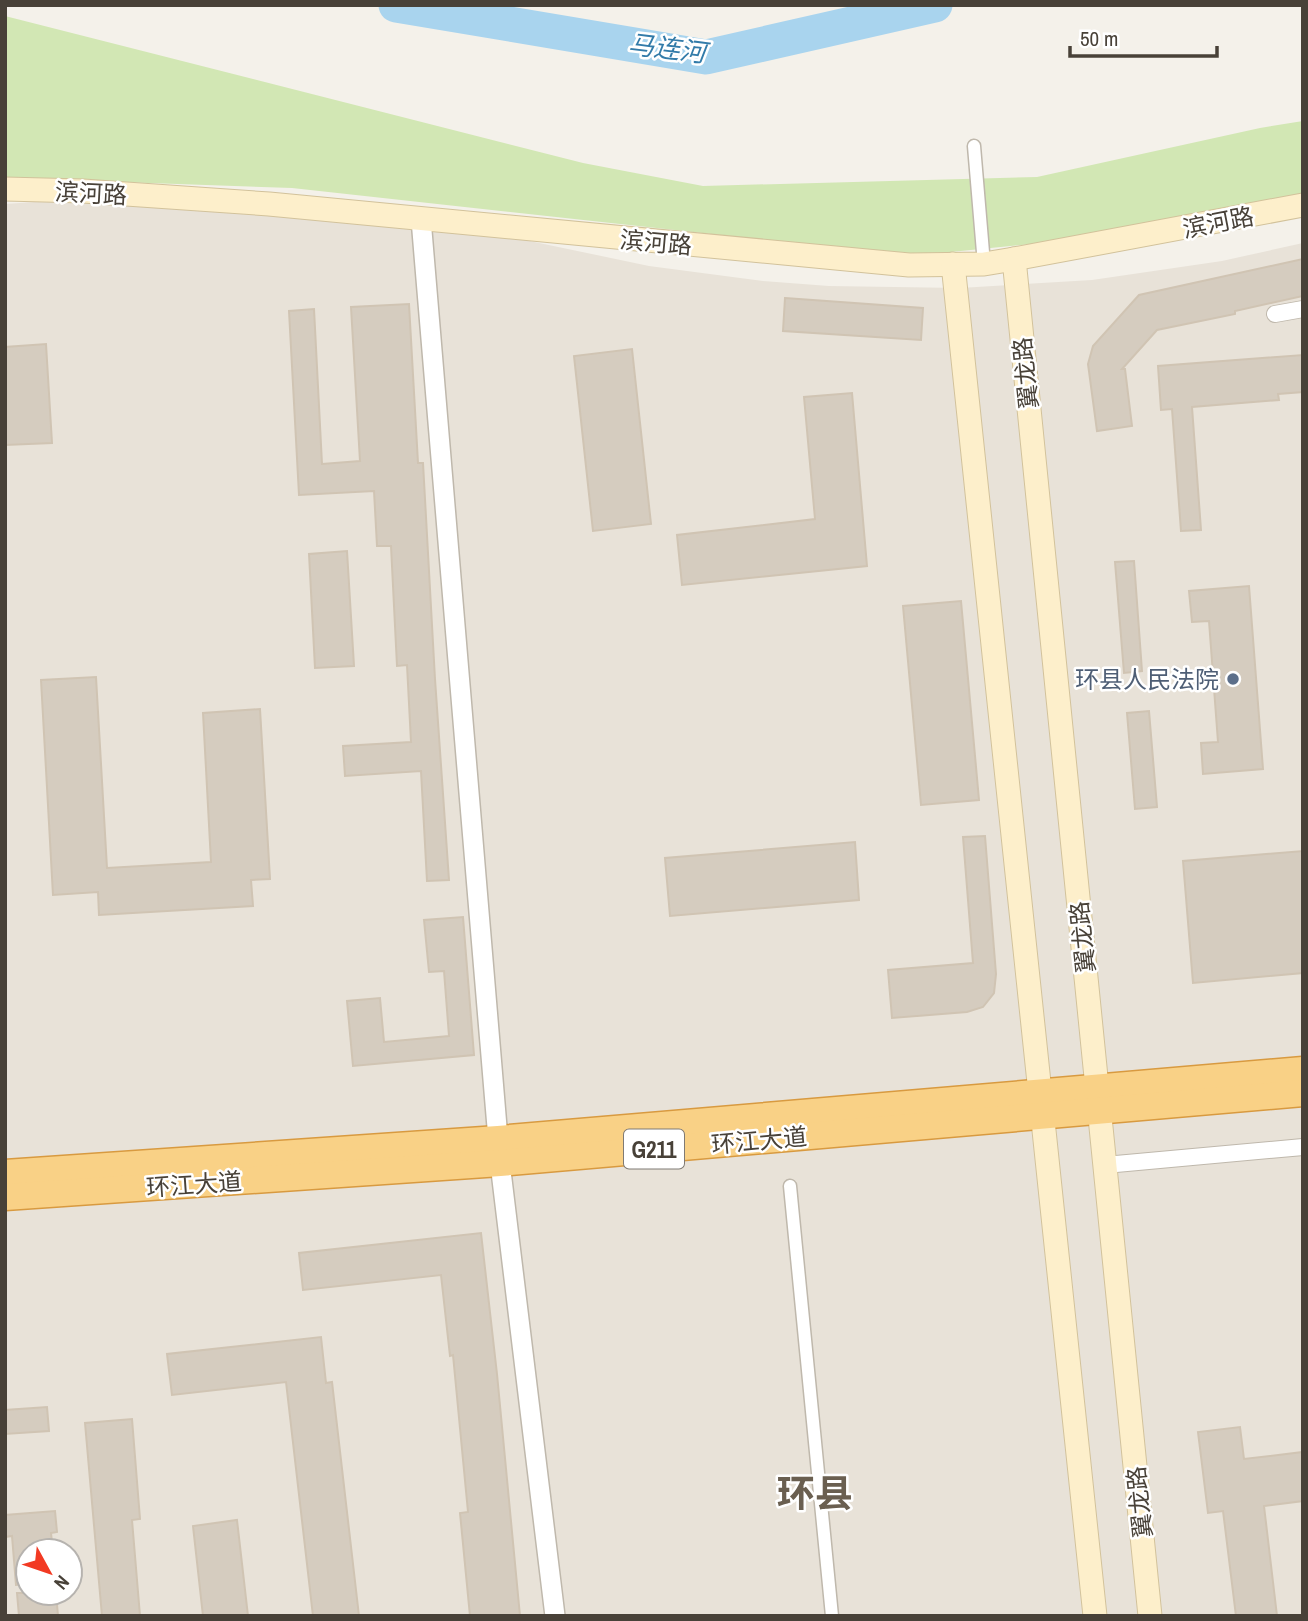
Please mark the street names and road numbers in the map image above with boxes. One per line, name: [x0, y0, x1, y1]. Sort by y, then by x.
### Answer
street label: 滨河路: [54, 175, 128, 211]
street label: 滨河路: [1180, 199, 1256, 245]
street label: 滨河路: [619, 223, 693, 261]
street label: 翼龙路: [1005, 336, 1045, 410]
street label: 翼龙路: [1062, 900, 1102, 974]
street label: 环江大道: [710, 1120, 808, 1160]
road number: G211: [624, 1130, 684, 1168]
street label: 环江大道: [145, 1165, 243, 1203]
street label: 翼龙路: [1119, 1465, 1159, 1539]

